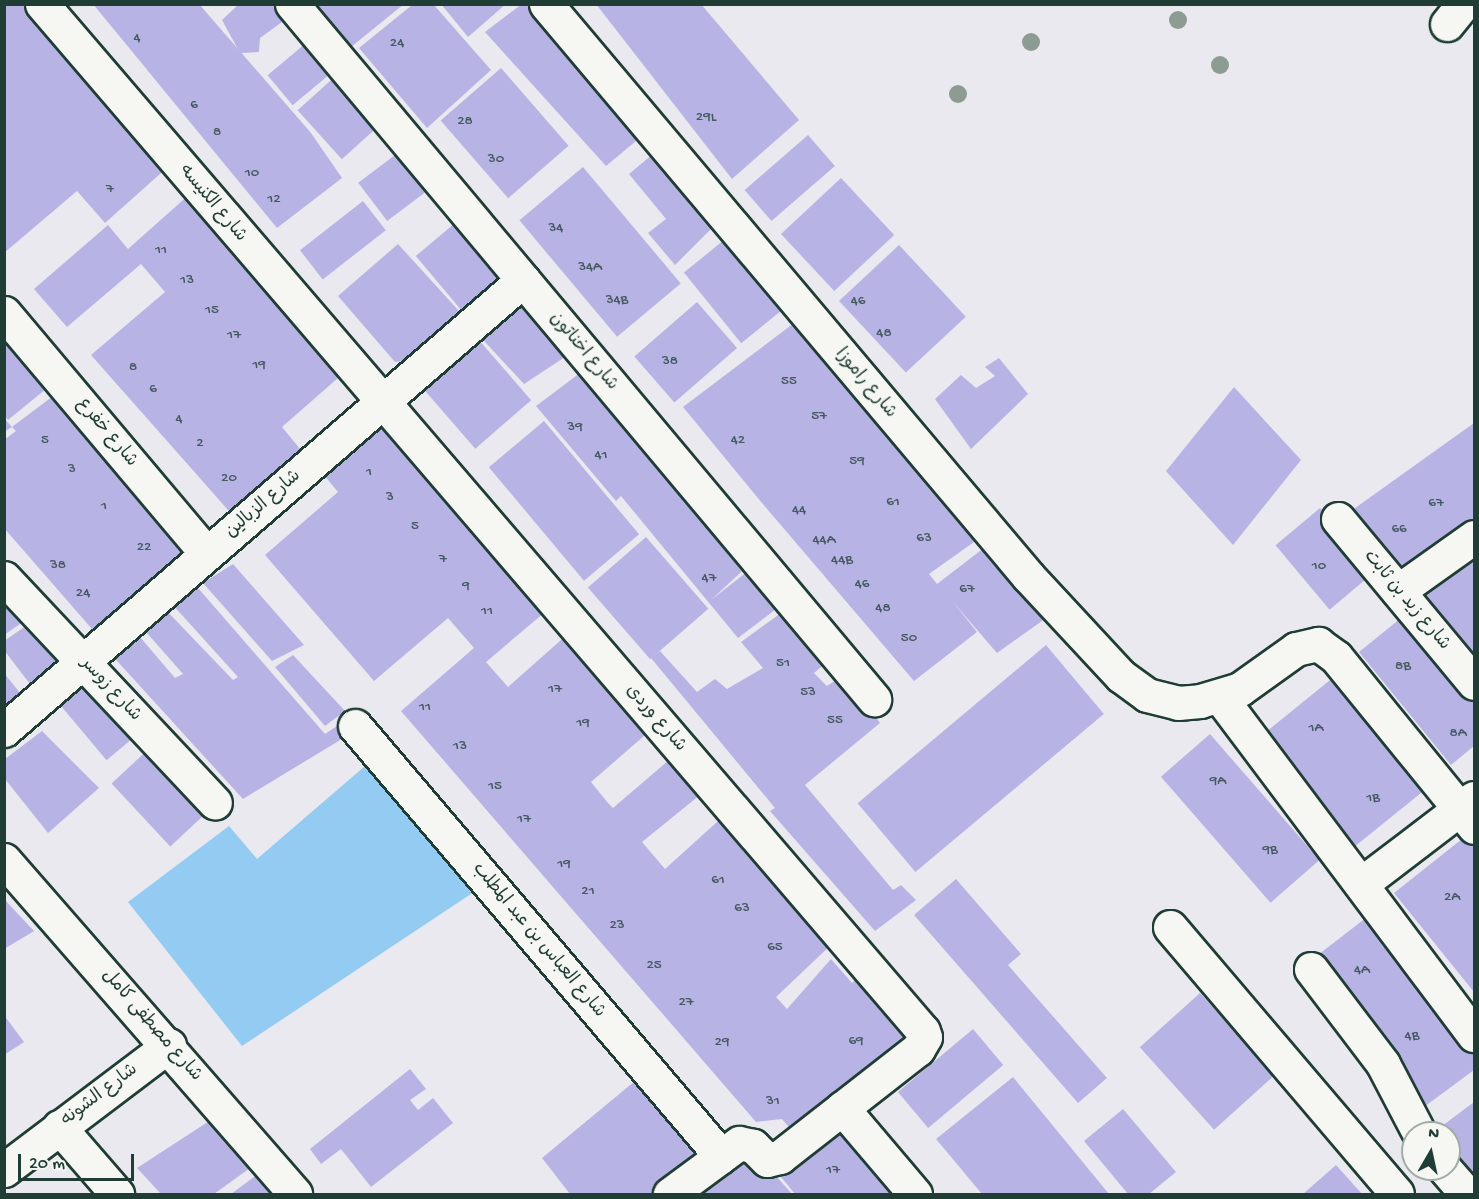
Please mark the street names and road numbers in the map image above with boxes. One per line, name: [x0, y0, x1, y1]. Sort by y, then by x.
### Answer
street label: شارع الكنيسه: [173, 161, 251, 247]
street label: شارع اخناتون: [544, 308, 622, 396]
street label: شارع راموزا: [829, 344, 901, 424]
street label: شارع خفرع: [71, 394, 141, 472]
street label: شارع الزبالين: [222, 466, 306, 544]
street label: شارع زيد بن ثابت: [1358, 547, 1454, 655]
street label: شارع زوسر: [75, 653, 145, 727]
street label: شارع وردى: [620, 681, 690, 757]
street label: شارع العباس بن عبد المطلب: [467, 859, 609, 1023]
street label: شارع مصطفى كامل: [96, 965, 206, 1087]
street label: شارع الشونه: [57, 1060, 143, 1132]

